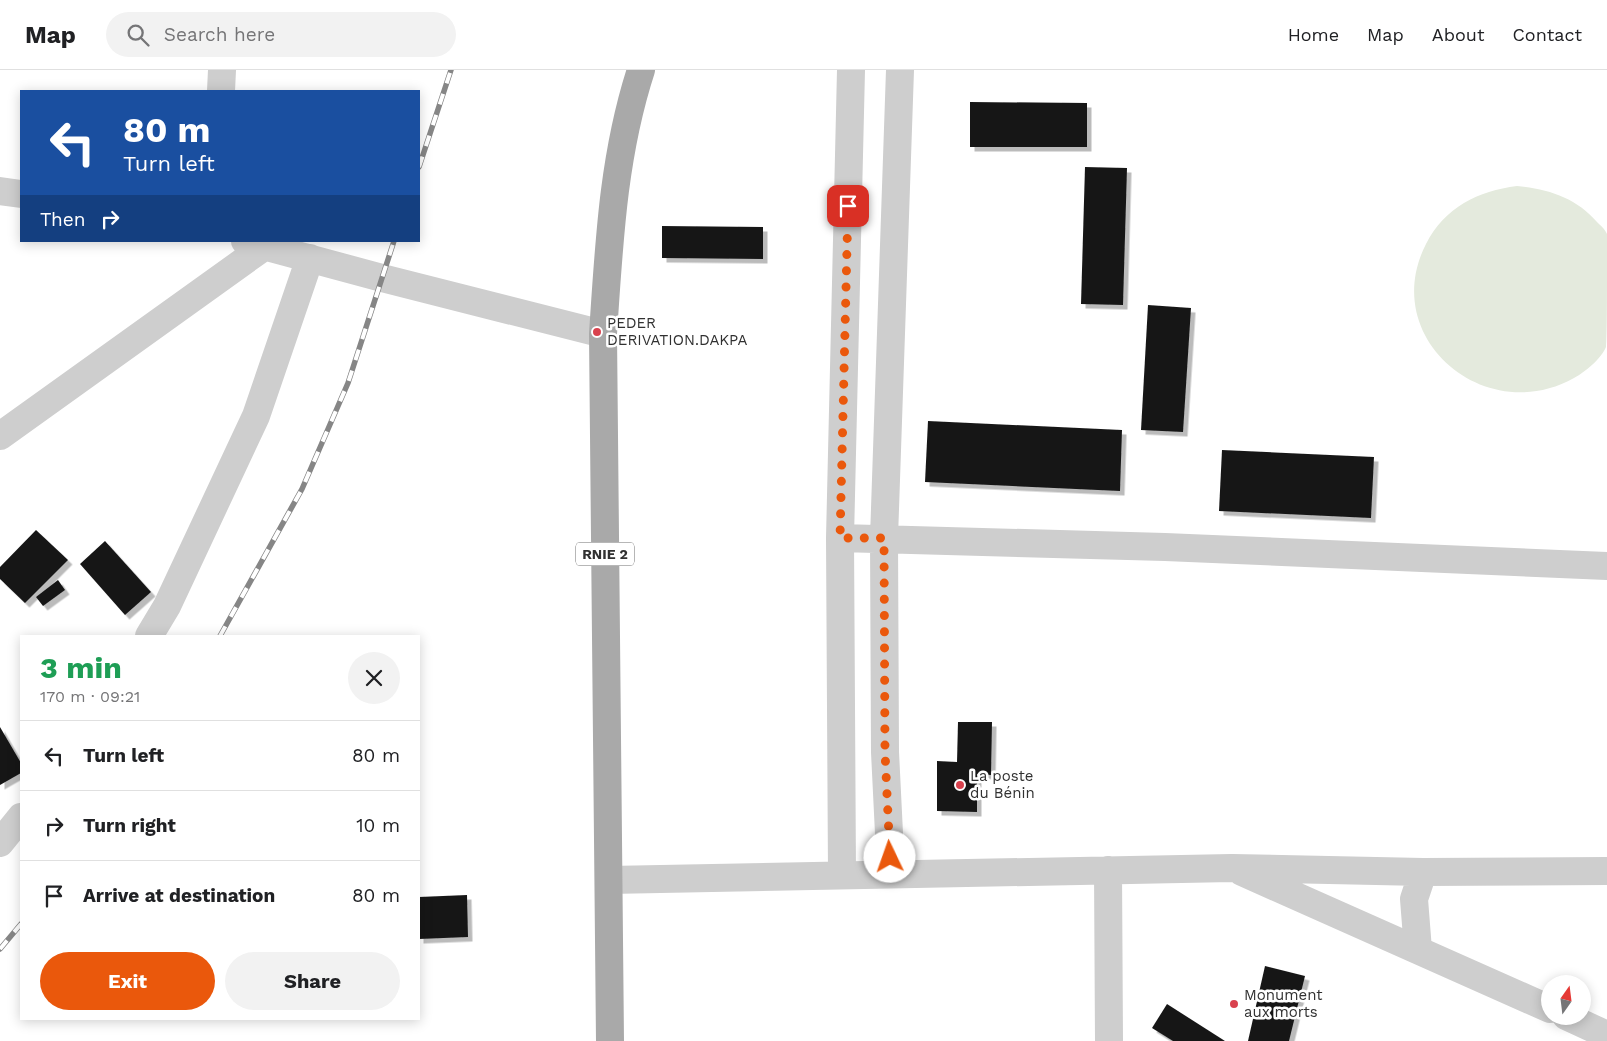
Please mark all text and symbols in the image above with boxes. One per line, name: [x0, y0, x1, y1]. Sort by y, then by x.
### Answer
search box: [106, 12, 456, 57]
text: Map: [25, 21, 76, 49]
icon: search: [124, 21, 152, 49]
text: Search here: [164, 23, 275, 46]
text: Home: [1288, 24, 1339, 45]
text: Map: [1367, 24, 1404, 45]
text: About: [1432, 24, 1484, 45]
text: Contact: [1512, 24, 1582, 45]
text: 80 m: [123, 109, 210, 151]
icon: left: [40, 110, 105, 175]
text: Turn left: [123, 151, 215, 176]
pin: [827, 185, 869, 227]
icon: arrive: [834, 192, 862, 220]
icon: right: [96, 205, 124, 233]
text: Then: [40, 208, 86, 231]
place label: PEDER DERIVATION.DAKPA: [607, 314, 748, 349]
marker: PEDER DERIVATION.DAKPA: [591, 326, 603, 338]
road number: RNIE 2: [576, 542, 634, 566]
text: 3 min: [40, 650, 122, 685]
button: close: [348, 652, 400, 704]
text: 170 m · 09:21: [40, 687, 140, 706]
icon: left: [40, 742, 68, 770]
text: Turn left: [83, 744, 164, 767]
text: 80 m: [352, 744, 400, 767]
place label: La poste du Bénin: [970, 767, 1035, 802]
marker: La poste du Bénin: [954, 779, 966, 791]
icon: right: [40, 812, 68, 840]
text: Turn right: [83, 814, 176, 837]
text: 10 m: [356, 814, 400, 837]
position arrow: [863, 830, 915, 882]
icon: arrive: [40, 882, 68, 910]
text: Arrive at destination: [83, 884, 275, 907]
text: 80 m: [352, 884, 400, 907]
button: Exit: [40, 952, 215, 1010]
button: Share: [225, 952, 400, 1010]
north arrow: [1541, 975, 1591, 1025]
map controls: [1541, 975, 1591, 1025]
place label: Monument aux morts: [1244, 986, 1323, 1021]
marker: Monument aux morts: [1228, 998, 1240, 1010]

